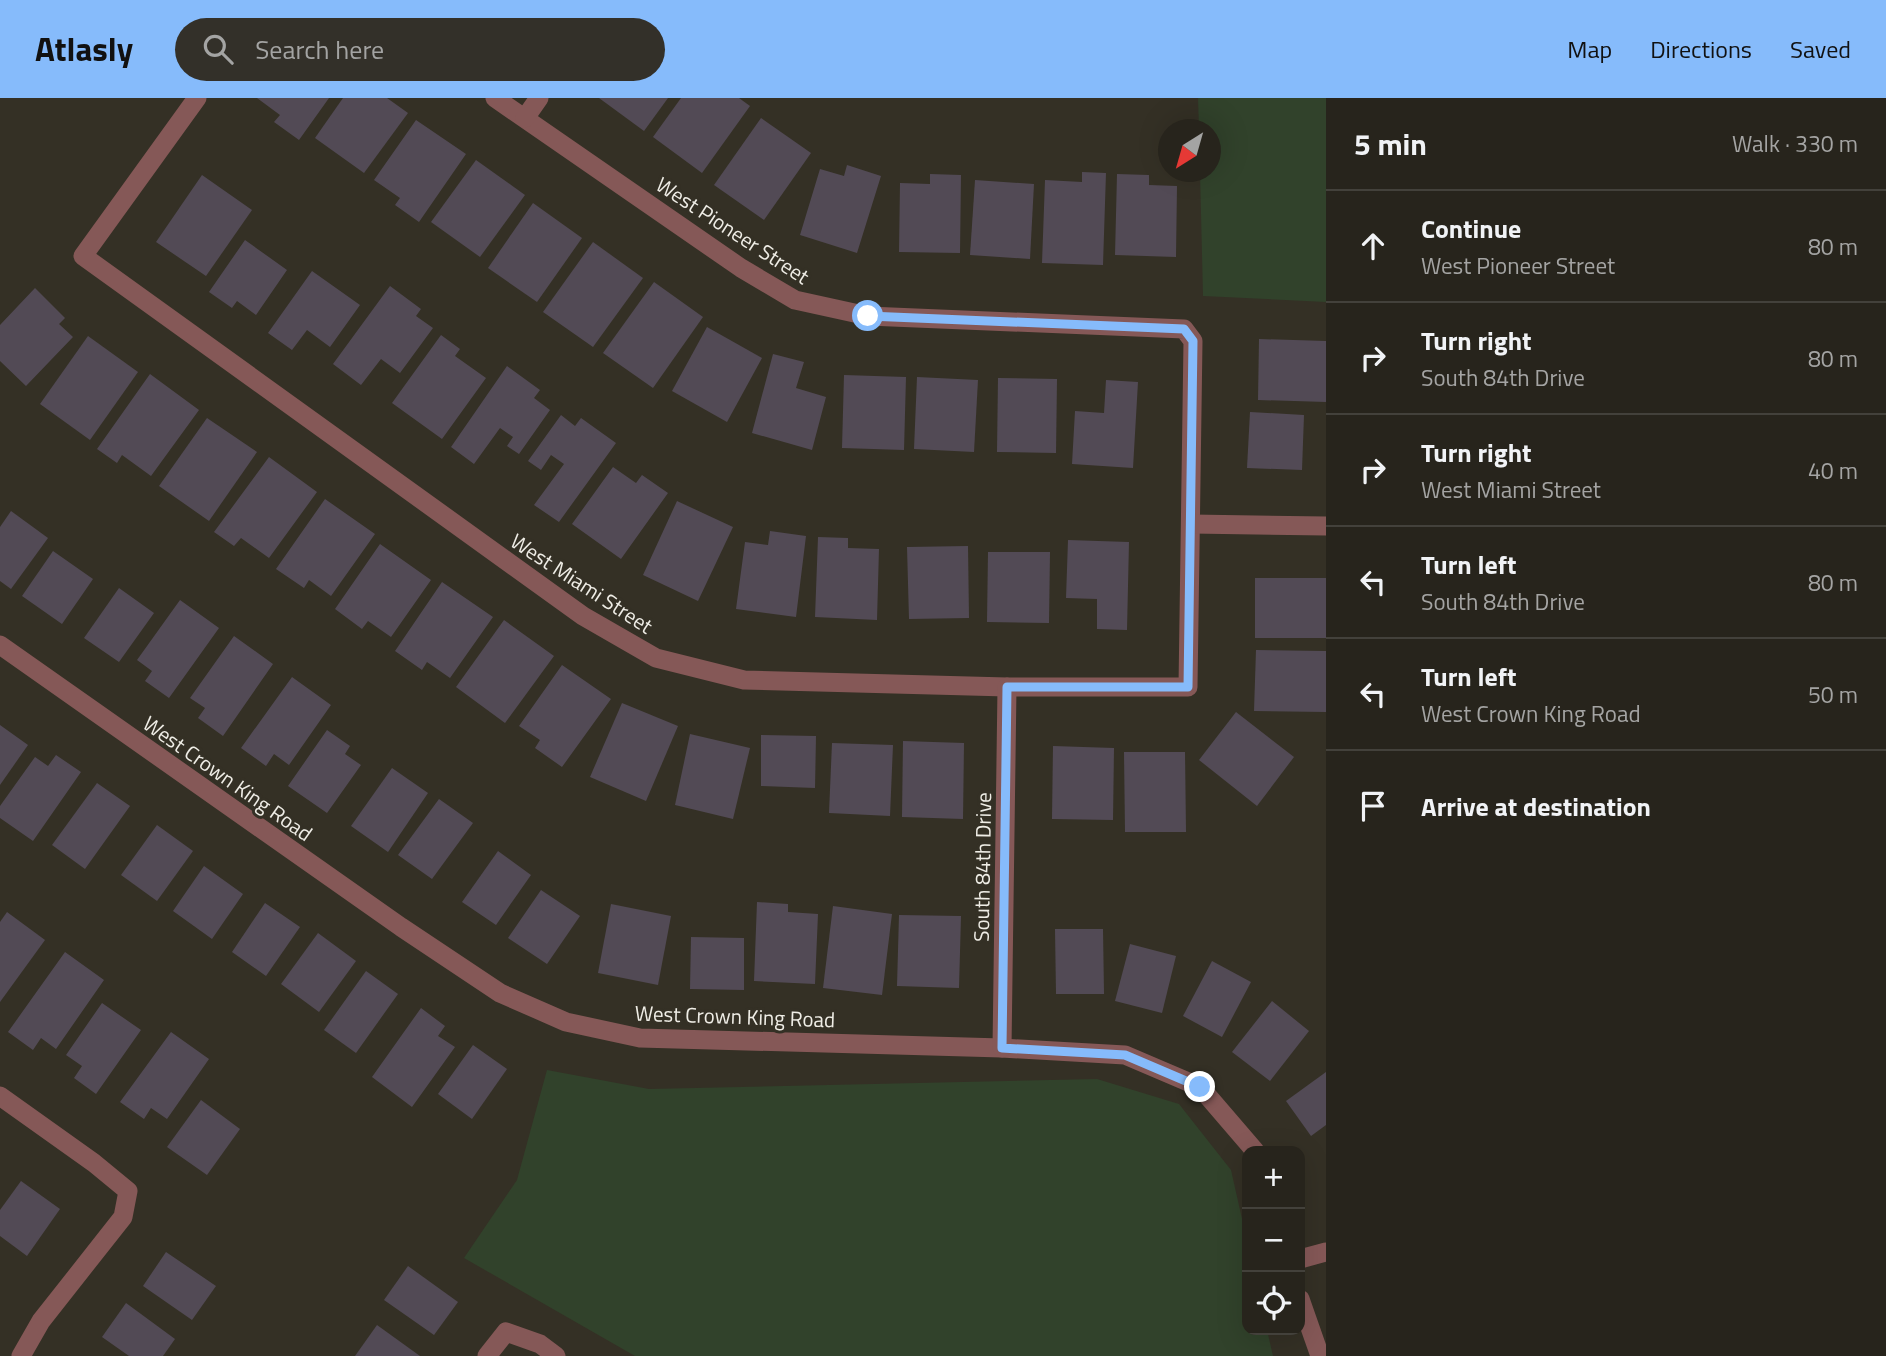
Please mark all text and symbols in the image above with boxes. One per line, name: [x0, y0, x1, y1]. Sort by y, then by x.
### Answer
search box: [175, 18, 665, 81]
text: Atlasly: [35, 24, 133, 74]
icon: search: [199, 30, 237, 68]
text: Search here: [255, 30, 384, 69]
text: Map: [1567, 31, 1612, 67]
text: Directions: [1650, 31, 1752, 67]
text: Saved: [1790, 31, 1851, 67]
north arrow: [1158, 119, 1221, 182]
text: 5 min: [1354, 121, 1427, 167]
text: Walk · 330 m: [1732, 126, 1858, 161]
street label: West Pioneer Street: [650, 168, 817, 292]
text: Continue: [1421, 209, 1521, 248]
icon: ahead: [1354, 227, 1392, 265]
text: 80 m: [1808, 229, 1858, 264]
text: West Pioneer Street: [1421, 248, 1615, 283]
route start: [852, 300, 883, 331]
text: Turn right: [1421, 321, 1532, 360]
icon: right: [1354, 339, 1392, 377]
text: 80 m: [1808, 341, 1858, 376]
text: South 84th Drive: [1421, 360, 1585, 395]
text: Turn right: [1421, 433, 1532, 472]
icon: right: [1354, 451, 1392, 489]
text: 40 m: [1808, 453, 1858, 488]
text: West Miami Street: [1421, 472, 1601, 507]
street label: West Miami Street: [504, 525, 660, 641]
text: Turn left: [1421, 545, 1516, 584]
icon: left: [1354, 563, 1392, 601]
text: 80 m: [1808, 565, 1858, 600]
text: South 84th Drive: [1421, 584, 1585, 619]
text: Turn left: [1421, 657, 1516, 696]
icon: left: [1354, 675, 1392, 713]
text: 50 m: [1808, 677, 1858, 712]
text: West Crown King Road: [1421, 696, 1641, 731]
street label: West Crown King Road: [137, 707, 319, 849]
icon: arrive: [1354, 787, 1392, 825]
text: Arrive at destination: [1421, 787, 1651, 826]
street label: South 84th Drive: [965, 792, 999, 942]
street label: West Crown King Road: [634, 997, 836, 1035]
route end: [1184, 1071, 1215, 1102]
map controls: [1242, 1146, 1305, 1335]
button: +: [1242, 1146, 1305, 1209]
button: −: [1242, 1209, 1305, 1272]
button: locate: [1242, 1272, 1305, 1335]

